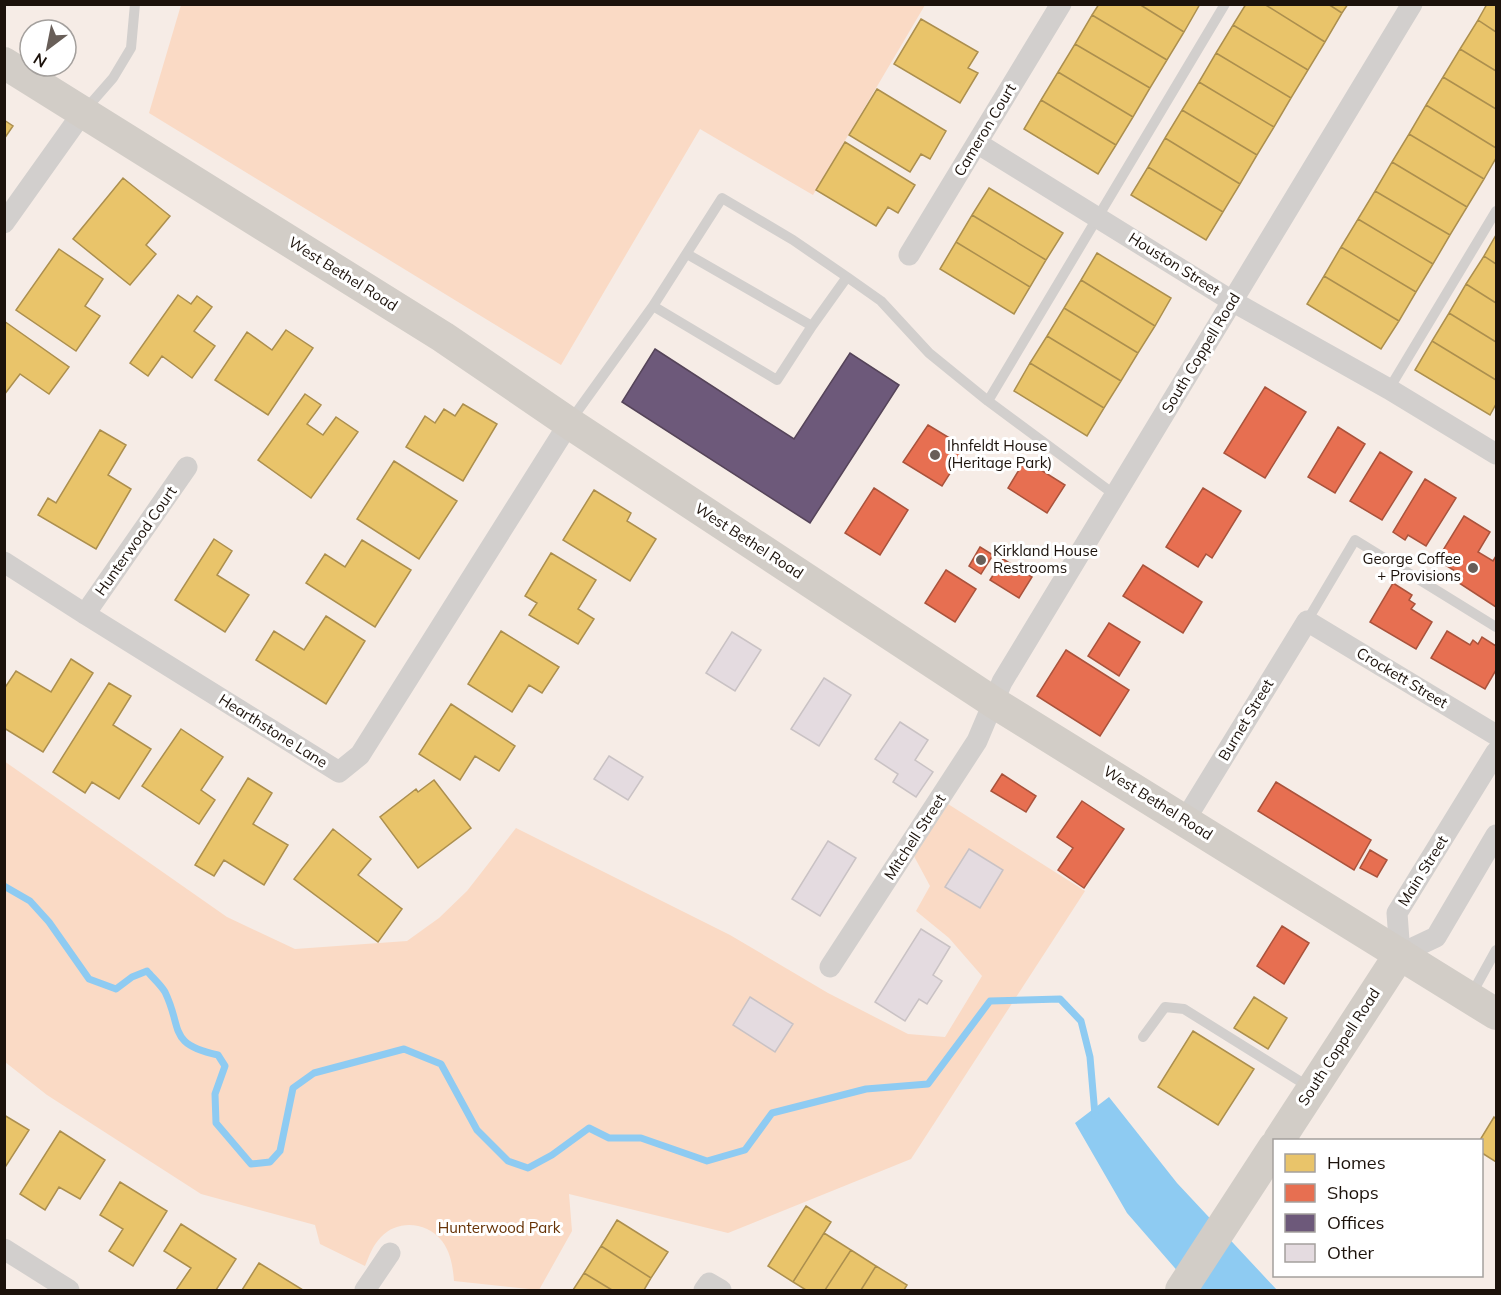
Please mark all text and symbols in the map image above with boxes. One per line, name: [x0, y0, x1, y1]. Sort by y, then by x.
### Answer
north arrow: [18, 18, 78, 78]
text: N: [30, 49, 50, 72]
street label: Cameron Court: [949, 80, 1020, 180]
street label: Houston Street: [1125, 228, 1223, 299]
street label: West Bethel Road: [285, 232, 401, 315]
street label: South Coppell Road: [1157, 289, 1244, 416]
place label: Ihnfeldt House (Heritage Park): [947, 436, 1052, 472]
marker: Ihnfeldt House (Heritage Park): [928, 448, 942, 462]
street label: Hunterwood Court: [91, 482, 180, 599]
street label: West Bethel Road: [692, 498, 807, 583]
place label: Kirkland House Restrooms: [993, 541, 1098, 577]
place label: George Coffee + Provisions: [1363, 549, 1461, 585]
marker: Kirkland House Restrooms: [974, 553, 988, 567]
marker: George Coffee + Provisions: [1466, 561, 1480, 575]
street label: Crockett Street: [1353, 643, 1451, 712]
street label: Burnet Street: [1214, 675, 1277, 764]
street label: Hearthstone Lane: [215, 689, 331, 772]
street label: West Bethel Road: [1100, 761, 1216, 844]
street label: Mitchell Street: [880, 790, 949, 883]
street label: Main Street: [1393, 832, 1452, 910]
street label: South Coppell Road: [1293, 984, 1384, 1109]
legend: [1273, 1139, 1483, 1277]
text: Homes: [1327, 1151, 1386, 1174]
text: Shops: [1327, 1181, 1379, 1204]
text: Offices: [1327, 1211, 1385, 1234]
park label: Hunterwood Park: [438, 1218, 561, 1237]
text: Other: [1327, 1241, 1375, 1264]

